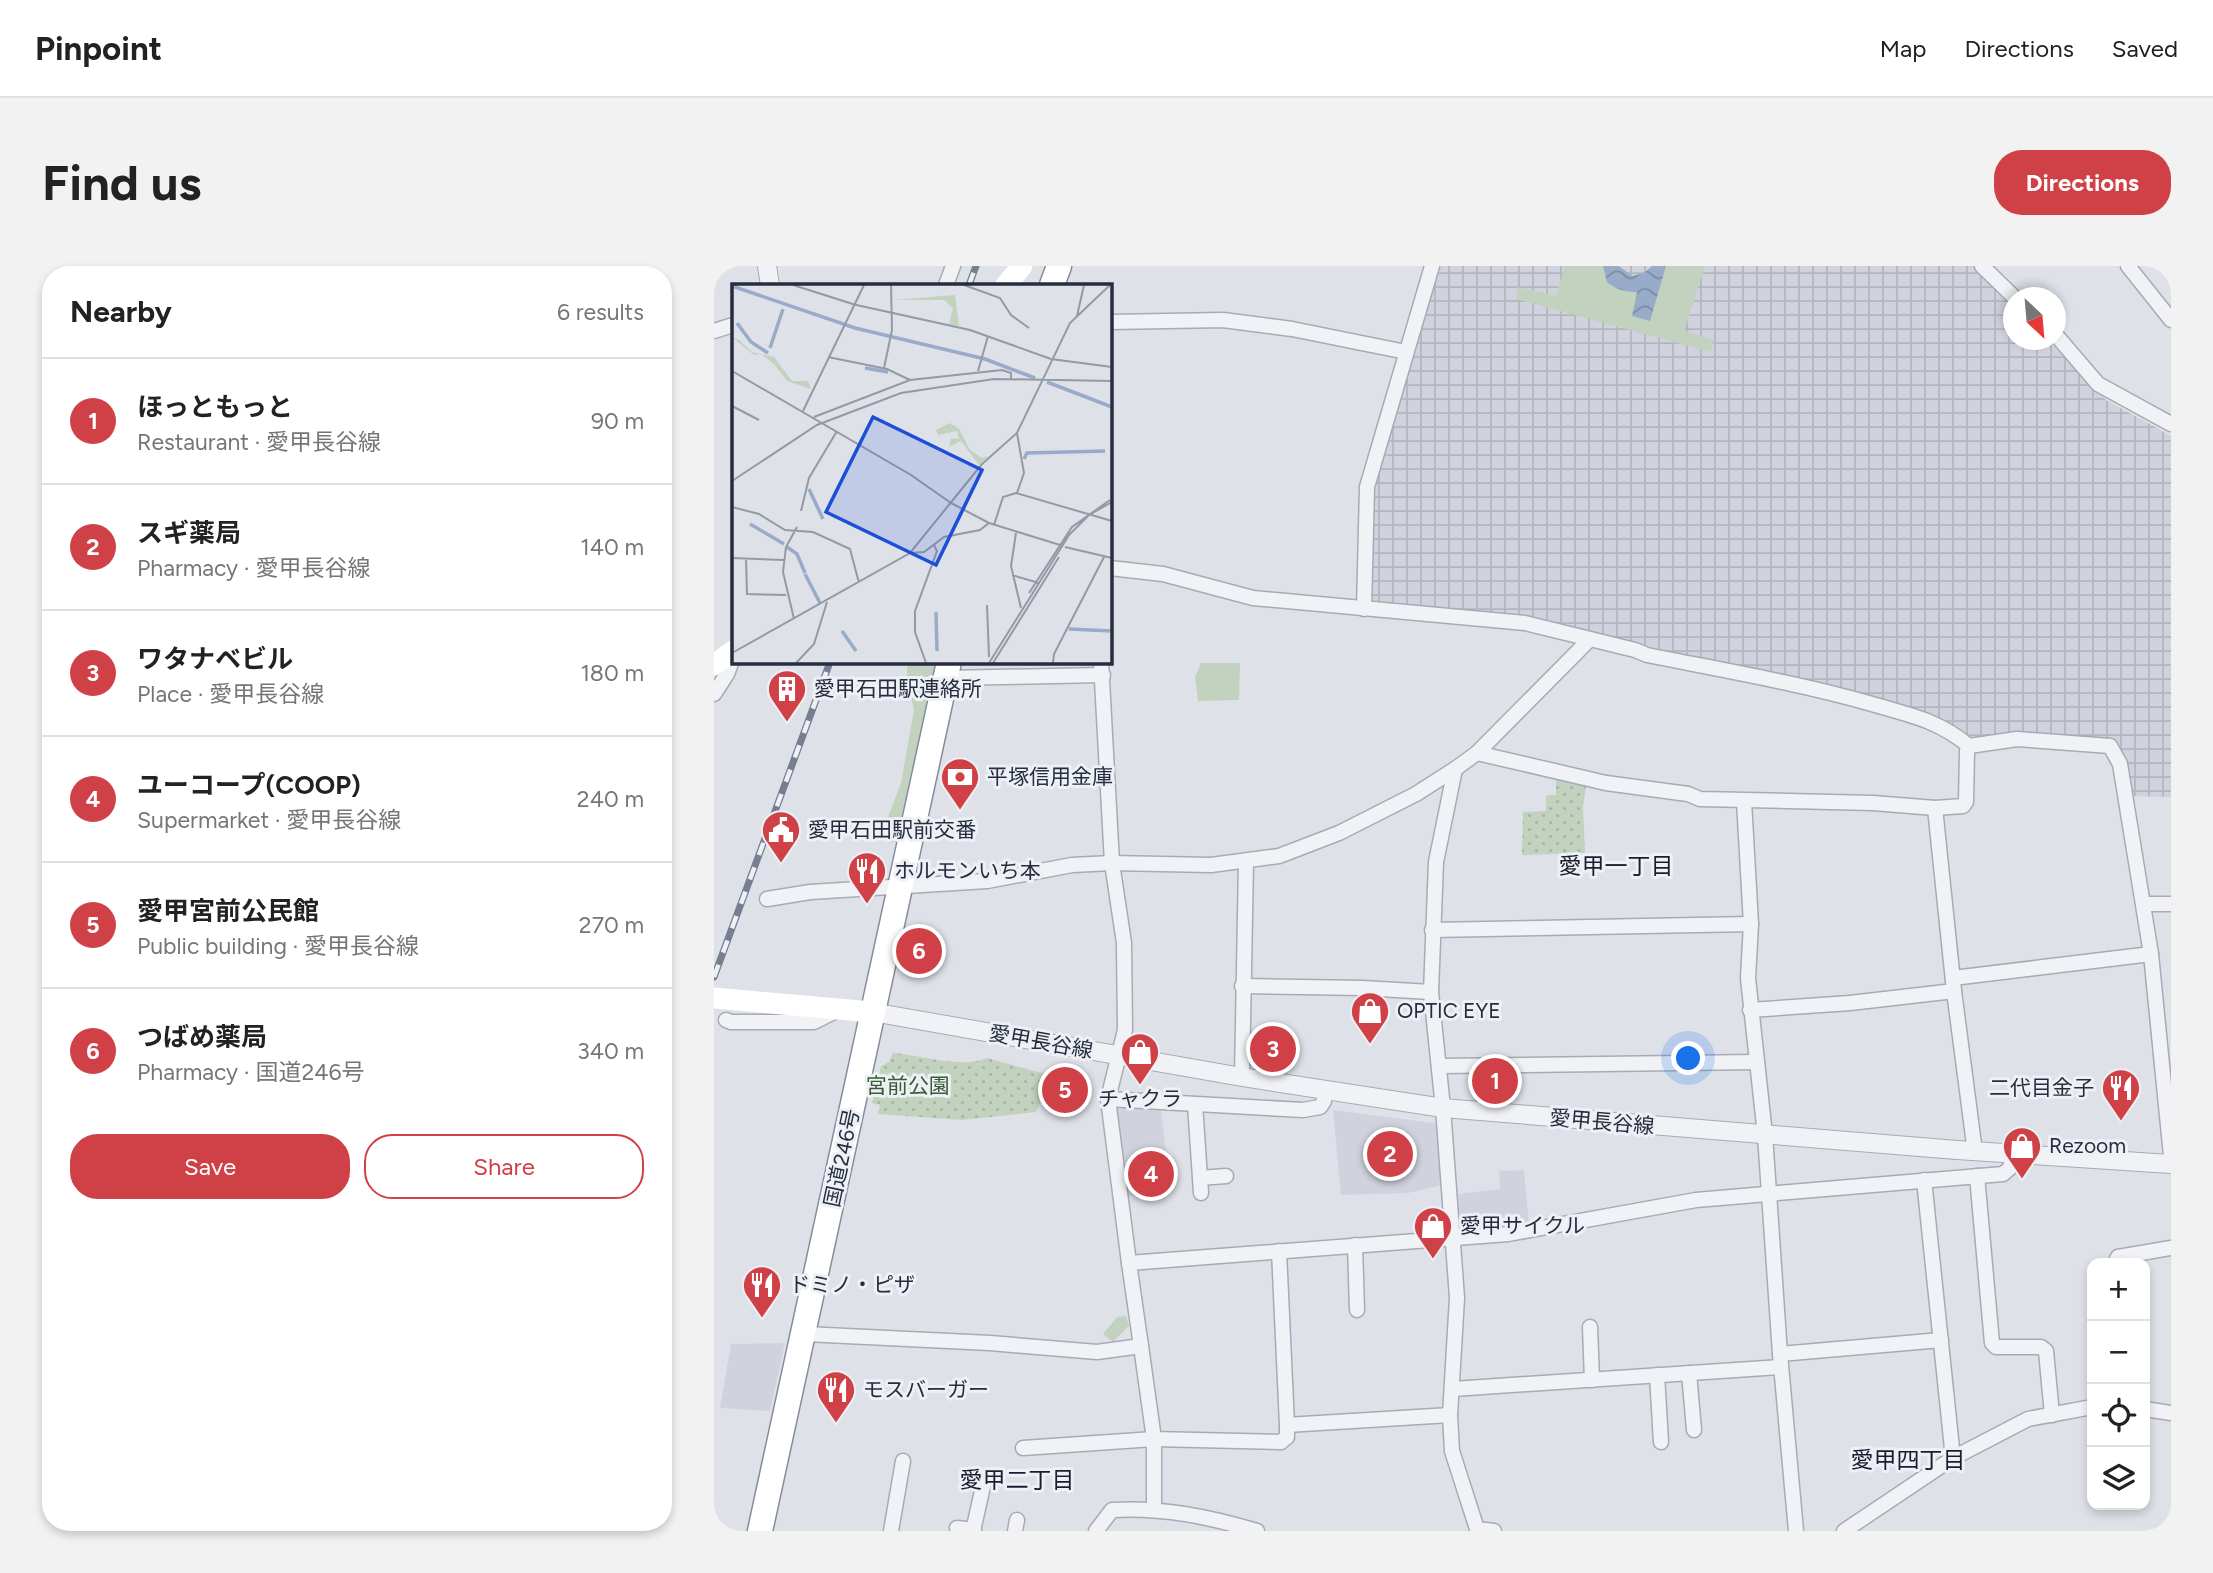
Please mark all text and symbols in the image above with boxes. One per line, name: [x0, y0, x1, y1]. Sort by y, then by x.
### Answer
text: Pinpoint: [35, 29, 162, 68]
text: Map: [1880, 34, 1926, 63]
text: Directions: [1964, 34, 2074, 63]
text: Saved: [2112, 34, 2178, 63]
button: Directions: [1994, 150, 2171, 215]
text: Find us: [42, 153, 201, 212]
inset map: [732, 284, 1111, 663]
north arrow: [2003, 287, 2066, 350]
text: Nearby: [70, 293, 172, 330]
text: 6 results: [557, 298, 644, 326]
text: ほっともっと: [137, 391, 293, 423]
text: 1: [88, 407, 98, 435]
text: 90 m: [591, 407, 644, 435]
text: Restaurant · 愛甲長谷線: [137, 428, 381, 456]
text: スギ薬局: [137, 517, 241, 549]
text: 2: [86, 533, 100, 561]
text: 140 m: [580, 533, 644, 561]
text: Pharmacy · 愛甲長谷線: [137, 554, 370, 582]
text: ワタナベビル: [137, 643, 293, 675]
text: 3: [87, 659, 99, 687]
text: 180 m: [580, 659, 644, 687]
building icon: 愛甲石田駅連絡所: [766, 668, 808, 723]
place label: 愛甲石田駅連絡所: [814, 676, 982, 701]
text: Place · 愛甲長谷線: [137, 680, 324, 708]
bank icon: 平塚信用金庫: [939, 756, 981, 811]
place label: 平塚信用金庫: [987, 764, 1113, 789]
text: ユーコープ(COOP): [137, 769, 361, 801]
text: 4: [86, 785, 100, 813]
text: 240 m: [577, 785, 644, 813]
text: Supermarket · 愛甲長谷線: [137, 806, 401, 834]
public building icon: 愛甲石田駅前交番: [760, 809, 802, 864]
place label: 愛甲石田駅前交番: [808, 817, 976, 842]
restaurant icon: ホルモンいち本: [846, 850, 888, 905]
district label: 愛甲一丁目: [1559, 852, 1674, 880]
place label: ホルモンいち本: [894, 858, 1041, 883]
text: 愛甲宮前公民館: [137, 895, 319, 927]
text: 5: [86, 911, 100, 939]
text: 270 m: [579, 911, 644, 939]
pin: 6: [896, 925, 942, 977]
text: Public building · 愛甲長谷線: [137, 932, 419, 960]
shop icon: OPTIC EYE: [1349, 990, 1391, 1045]
place label: OPTIC EYE: [1397, 998, 1501, 1023]
street label: 愛甲長谷線: [987, 1020, 1095, 1063]
text: つばめ薬局: [137, 1021, 267, 1053]
pin: 3: [1250, 1023, 1296, 1075]
shop icon: チャクラ: [1119, 1031, 1161, 1086]
text: 6: [86, 1037, 100, 1065]
text: 340 m: [577, 1037, 644, 1065]
your location: [1671, 1041, 1705, 1075]
pin: 1: [1472, 1055, 1518, 1107]
text: Pharmacy · 国道246号: [137, 1058, 365, 1086]
pin: 5: [1042, 1064, 1088, 1116]
restaurant icon: 二代目金子: [2100, 1067, 2142, 1122]
park label: 宮前公園: [866, 1073, 950, 1098]
place label: 二代目金子: [1989, 1075, 2094, 1100]
place label: チャクラ: [1098, 1086, 1182, 1111]
street label: 愛甲長谷線: [1549, 1104, 1655, 1139]
street label: 国道246号: [819, 1107, 864, 1209]
shop icon: Rezoom: [2001, 1125, 2043, 1180]
pin: 2: [1367, 1128, 1413, 1180]
place label: Rezoom: [2049, 1133, 2126, 1158]
button: Save: [70, 1134, 350, 1199]
button: Share: [364, 1134, 644, 1199]
pin: 4: [1128, 1148, 1174, 1200]
shop icon: 愛甲サイクル: [1412, 1205, 1454, 1260]
place label: 愛甲サイクル: [1460, 1213, 1585, 1238]
map controls: [2087, 1258, 2150, 1510]
button: +: [2087, 1258, 2150, 1321]
restaurant icon: ドミノ・ピザ: [741, 1264, 783, 1319]
place label: ドミノ・ピザ: [789, 1272, 915, 1297]
button: −: [2087, 1321, 2150, 1384]
restaurant icon: モスバーガー: [815, 1369, 857, 1424]
place label: モスバーガー: [863, 1377, 989, 1402]
button: locate: [2087, 1384, 2150, 1447]
district label: 愛甲四丁目: [1851, 1446, 1966, 1474]
button: layers: [2087, 1447, 2150, 1510]
district label: 愛甲二丁目: [960, 1466, 1075, 1494]

